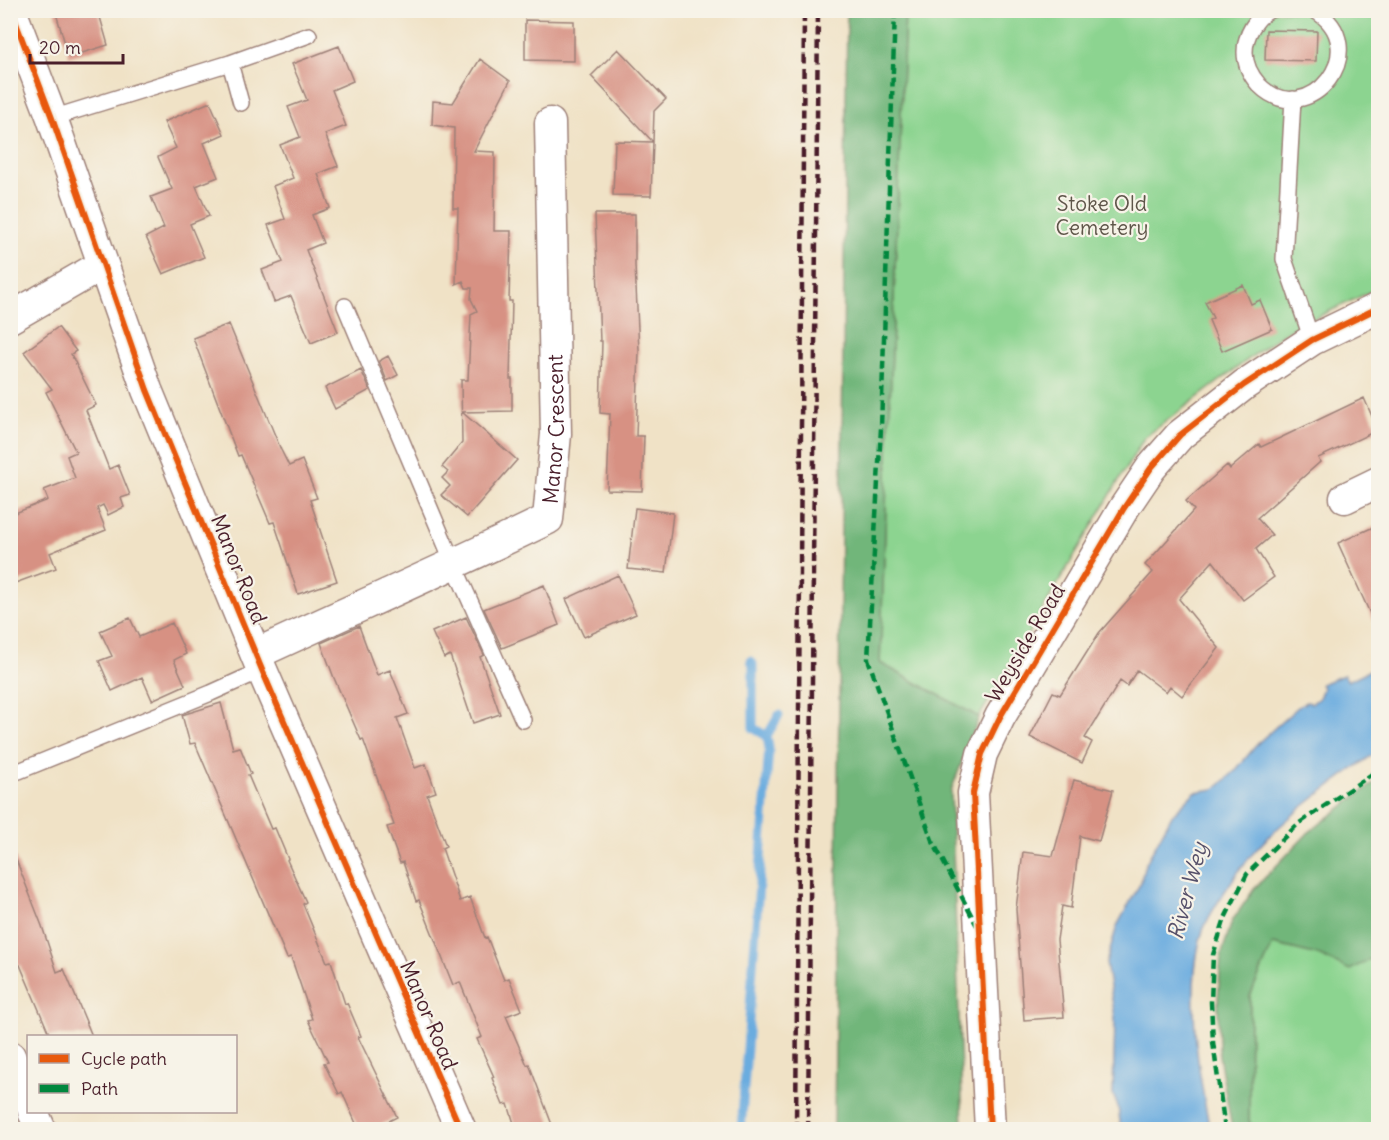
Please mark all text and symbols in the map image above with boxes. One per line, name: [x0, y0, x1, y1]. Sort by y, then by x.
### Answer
scale bar: [30, 27, 123, 65]
text: 20 m: [39, 36, 81, 59]
park label: Stoke Old Cemetery: [1056, 190, 1149, 241]
street label: Manor Crescent: [536, 354, 570, 505]
street label: Manor Road: [205, 510, 273, 628]
street label: Weyside Road: [979, 579, 1071, 707]
water label: River Wey: [1161, 838, 1214, 943]
street label: Manor Road: [394, 956, 464, 1074]
legend: [27, 1035, 237, 1113]
text: Cycle path: [81, 1047, 167, 1070]
text: Path: [81, 1077, 118, 1100]

